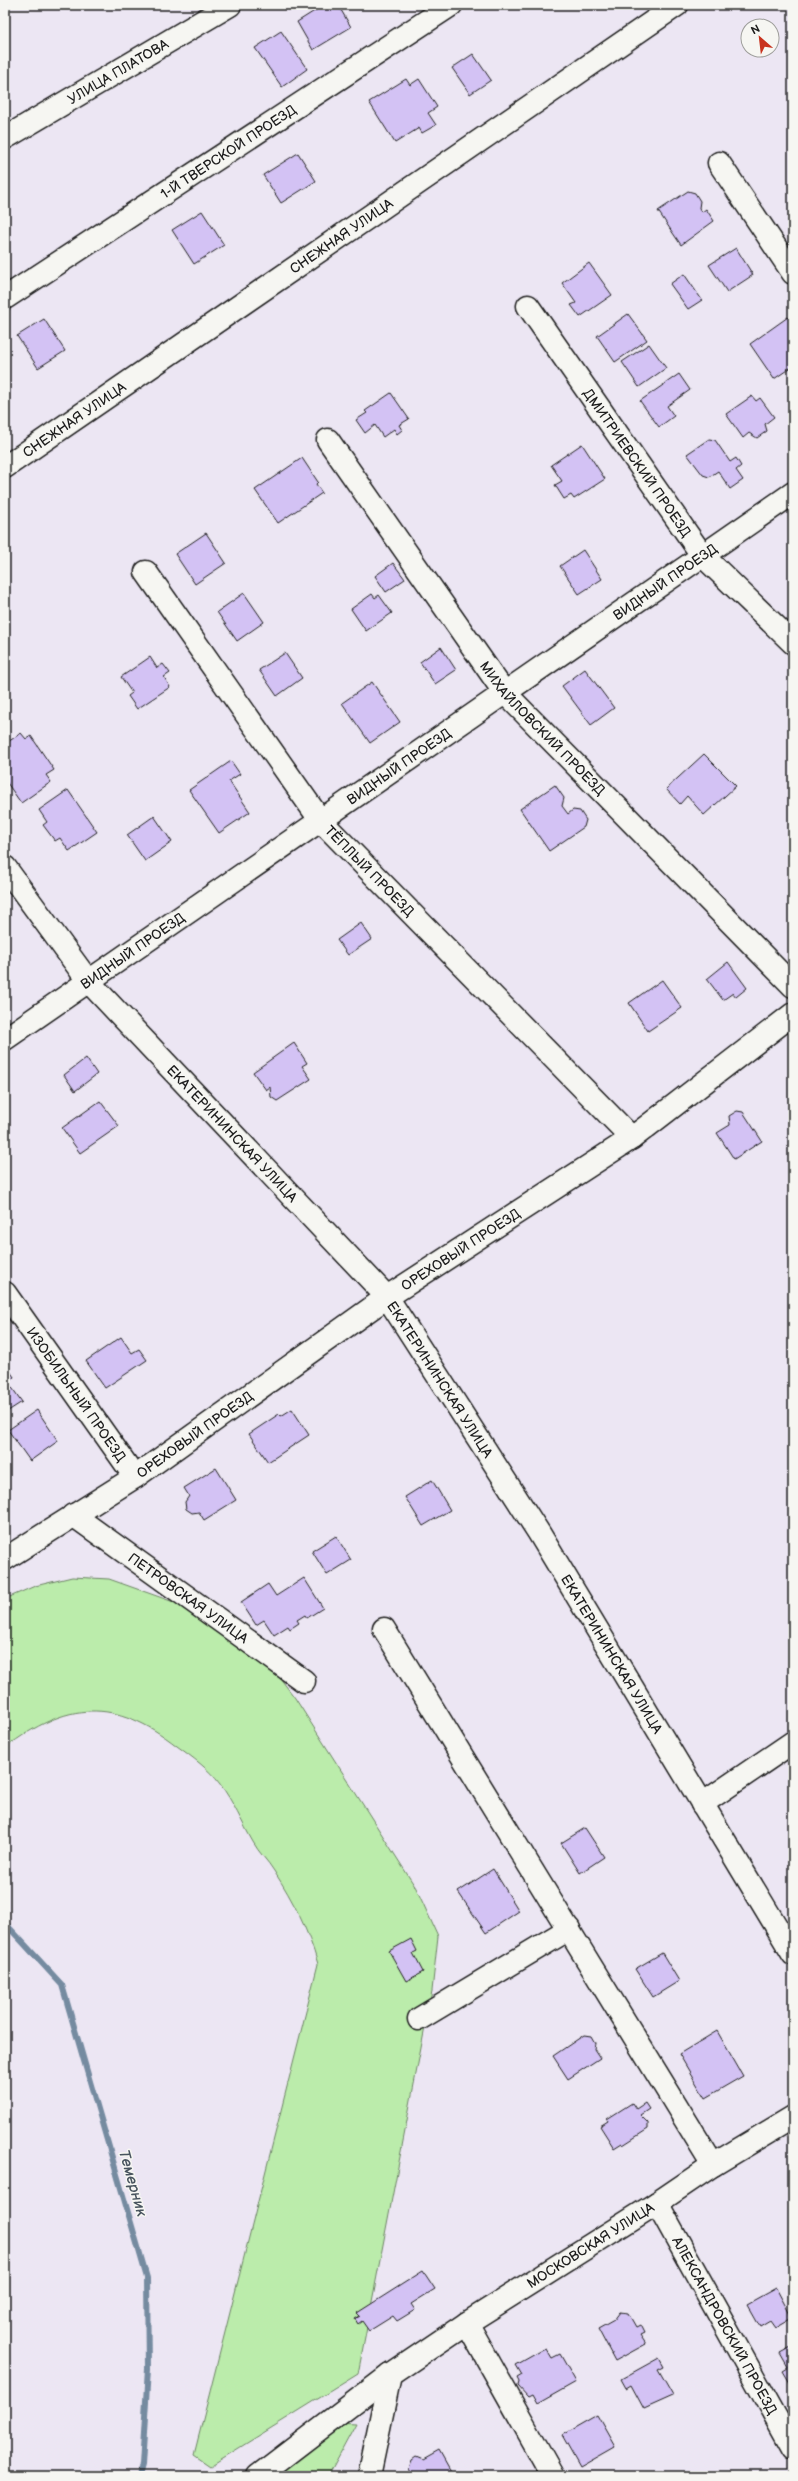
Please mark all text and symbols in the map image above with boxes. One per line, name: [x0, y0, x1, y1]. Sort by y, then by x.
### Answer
north arrow: [740, 18, 780, 58]
text: N: [749, 22, 762, 37]
street label: УЛИЦА ПЛАТОВА: [65, 35, 172, 108]
street label: 1-Й ТВЕРСКОЙ ПРОЕЗД: [157, 101, 300, 203]
street label: СНЕЖНАЯ УЛИЦА: [287, 195, 397, 278]
street label: СНЕЖНАЯ УЛИЦА: [20, 378, 130, 461]
street label: ДМИТРИЕВСКИЙ ПРОЕЗД: [579, 385, 695, 540]
street label: ВИДНЫЙ ПРОЕЗД: [610, 540, 721, 624]
street label: МИХАЙЛОВСКИЙ ПРОЕЗД: [476, 658, 609, 799]
street label: ВИДНЫЙ ПРОЕЗД: [344, 725, 454, 809]
street label: ТЁПЛЫЙ ПРОЕЗД: [321, 822, 418, 920]
street label: ВИДНЫЙ ПРОЕЗД: [77, 909, 188, 993]
street label: ЕКАТЕРИНИНСКАЯ УЛИЦА: [163, 1062, 301, 1206]
street label: ОРЕХОВЫЙ ПРОЕЗД: [398, 1205, 524, 1295]
street label: ЕКАТЕРИНИНСКАЯ УЛИЦА: [383, 1298, 496, 1461]
street label: ИЗОБИЛЬНЫЙ ПРОЕЗД: [23, 1324, 130, 1465]
street label: ОРЕХОВЫЙ ПРОЕЗД: [134, 1388, 256, 1482]
street label: ПЕТРОВСКАЯ УЛИЦА: [125, 1549, 252, 1647]
street label: ЕКАТЕРИНИНСКАЯ УЛИЦА: [557, 1572, 666, 1737]
water label: Темерник: [114, 2148, 151, 2220]
street label: МОСКОВСКАЯ УЛИЦА: [524, 2199, 658, 2292]
street label: АЛЕКСАНДРОВСКИЙ ПРОЕЗД: [668, 2233, 781, 2418]

